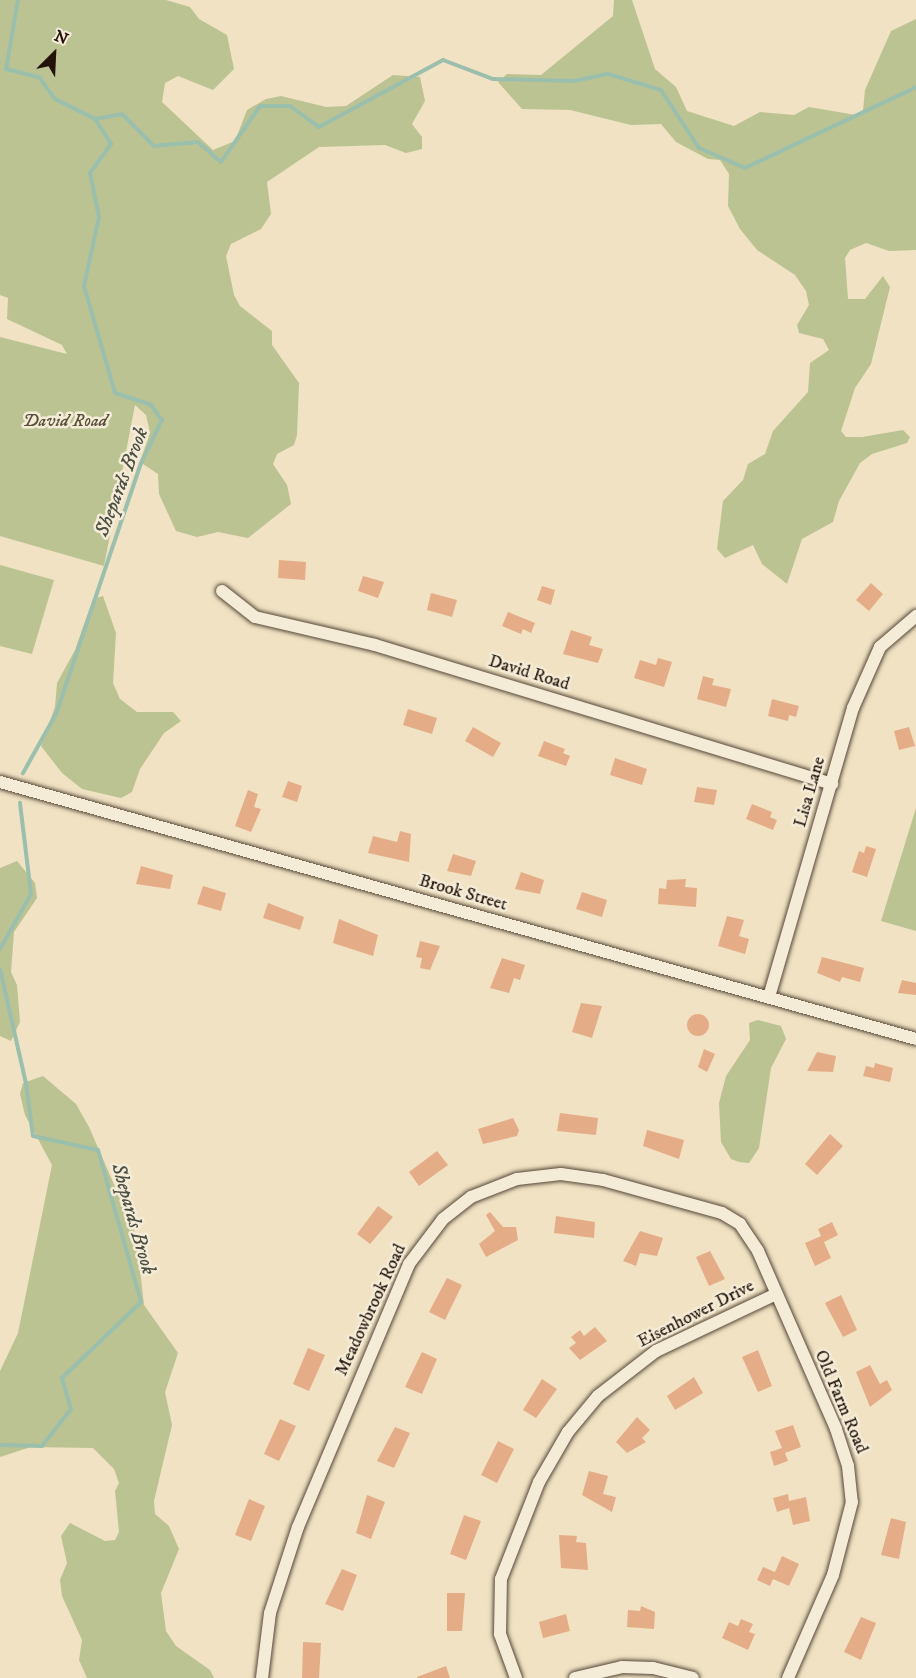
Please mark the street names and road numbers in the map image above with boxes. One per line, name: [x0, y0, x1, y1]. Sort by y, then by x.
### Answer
street label: David Road: [486, 650, 572, 696]
street label: Lisa Lane: [790, 754, 830, 830]
street label: Brook Street: [416, 870, 510, 916]
street label: Meadowbrook Road: [331, 1241, 411, 1379]
street label: Eisenhower Drive: [634, 1275, 758, 1353]
street label: Old Farm Road: [810, 1347, 872, 1457]

